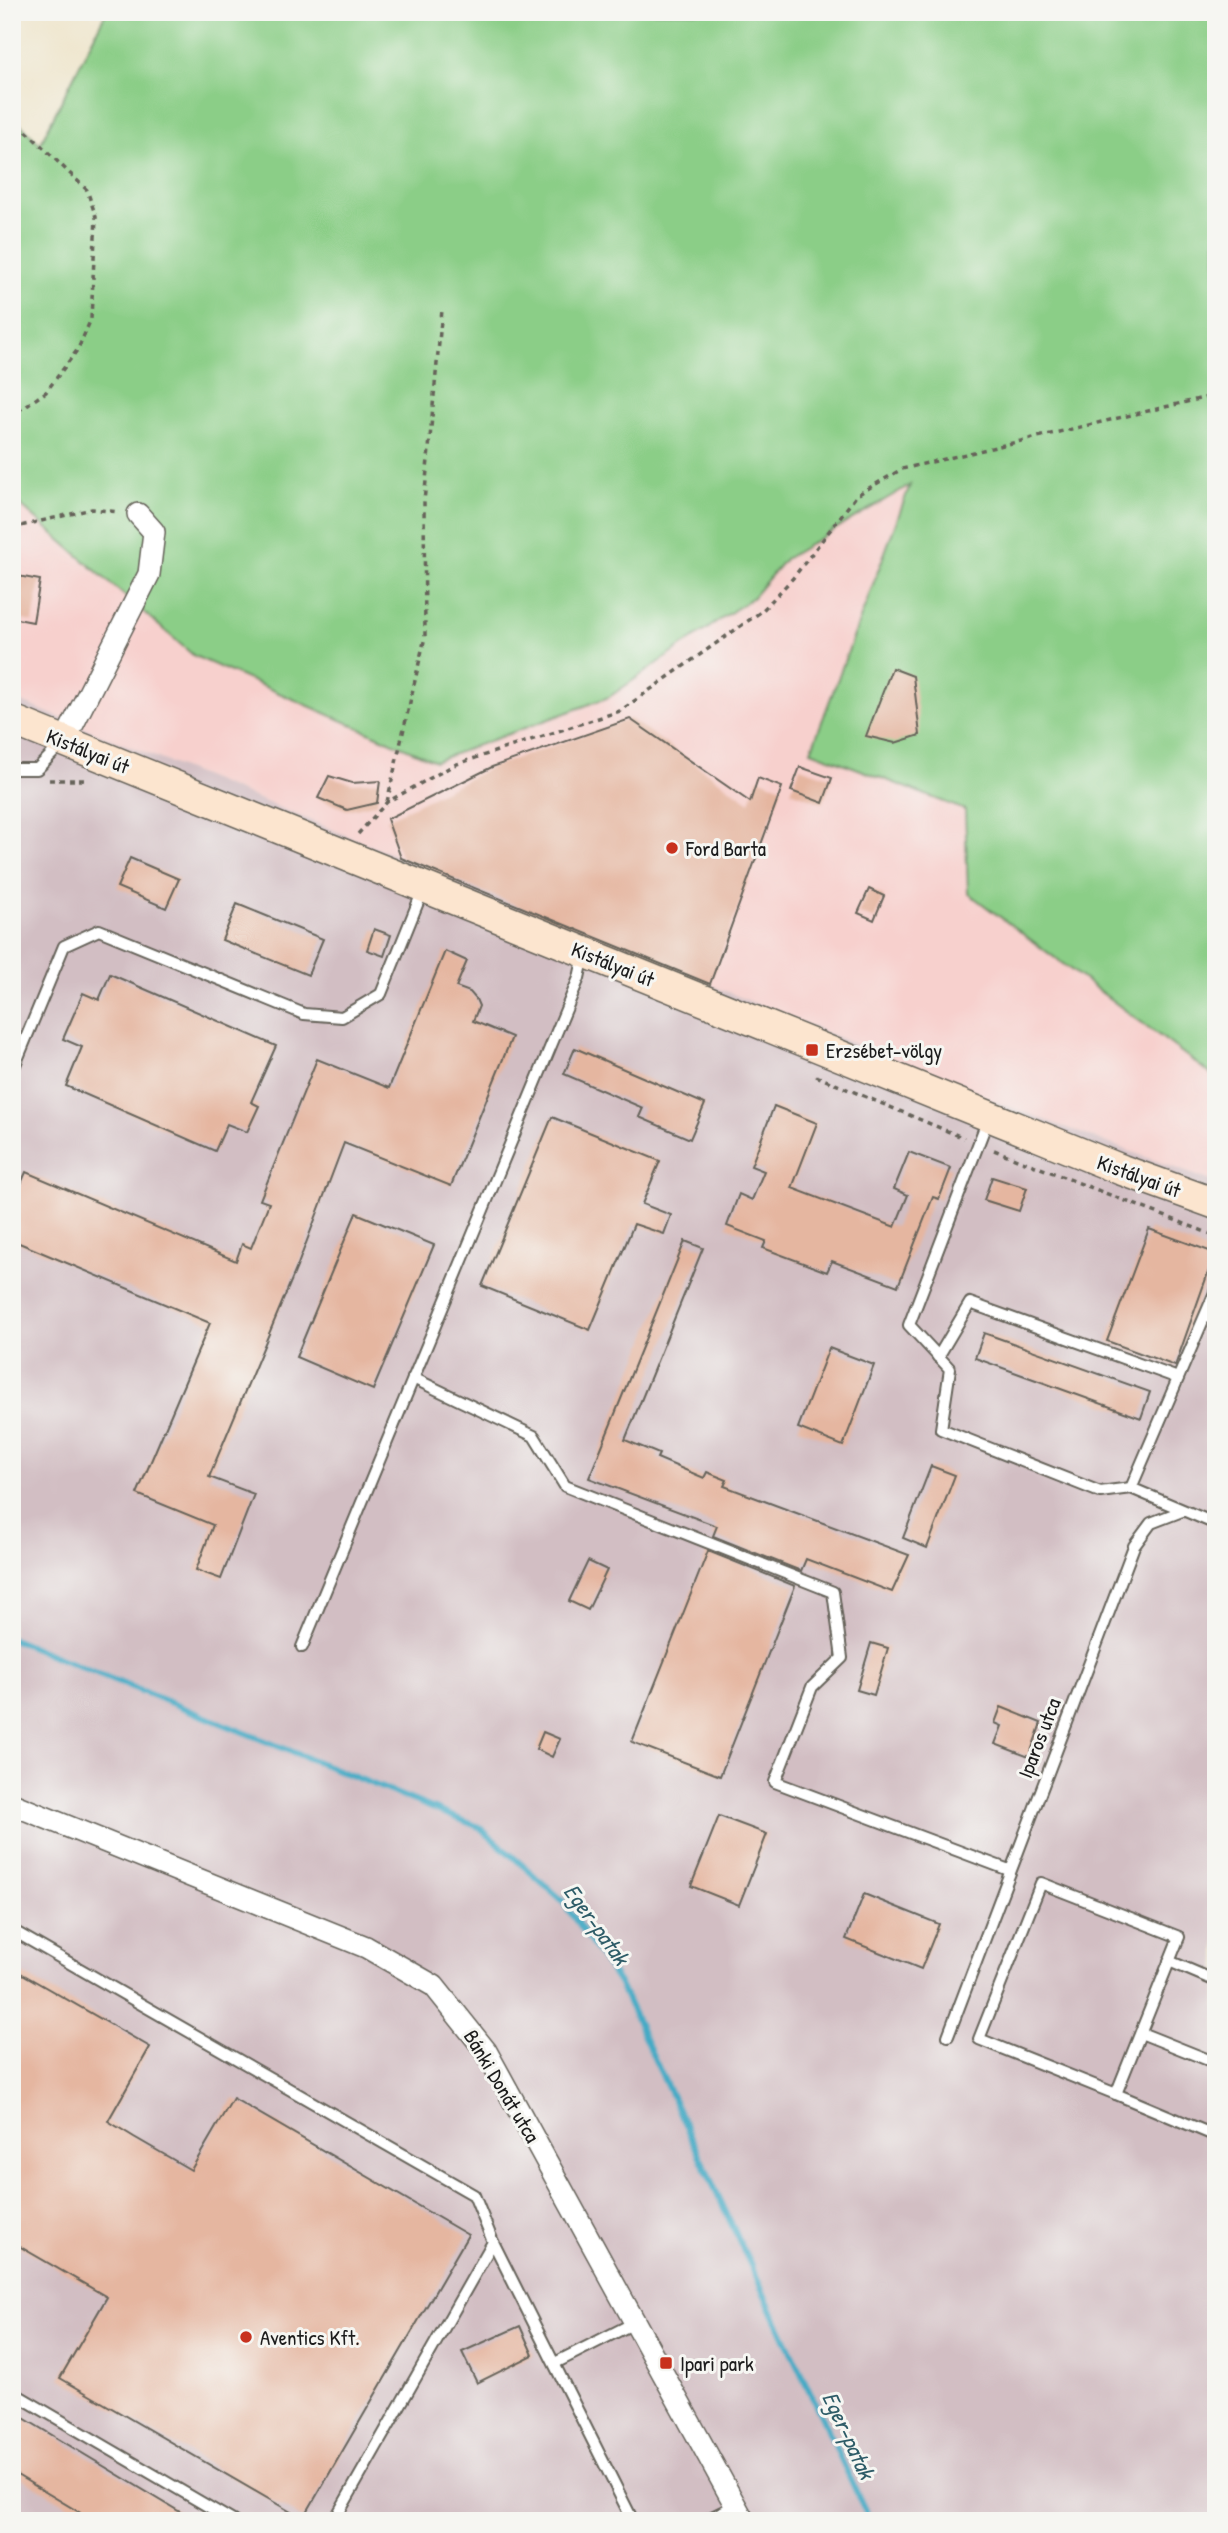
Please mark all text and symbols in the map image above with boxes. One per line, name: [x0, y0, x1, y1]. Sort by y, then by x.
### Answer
street label: Kistályai út: [42, 721, 135, 781]
place label: Ford Barta: [685, 834, 766, 863]
marker: Ford Barta: [664, 840, 680, 856]
street label: Kistályai út: [567, 934, 660, 994]
place label: Erzsébet-völgy: [826, 1036, 942, 1065]
marker: Erzsébet-völgy: [804, 1042, 820, 1058]
street label: Kistályai út: [1093, 1147, 1186, 1205]
street label: Iparos utca: [1010, 1694, 1068, 1782]
water label: Eger-patak: [556, 1877, 638, 1973]
street label: Bánki Donát utca: [457, 2024, 547, 2148]
place label: Aventics Kft.: [260, 2323, 360, 2352]
marker: Aventics Kft.: [238, 2329, 254, 2345]
place label: Ipari park: [680, 2349, 754, 2378]
marker: Ipari park: [658, 2355, 674, 2371]
water label: Eger-patak: [814, 2386, 884, 2486]

